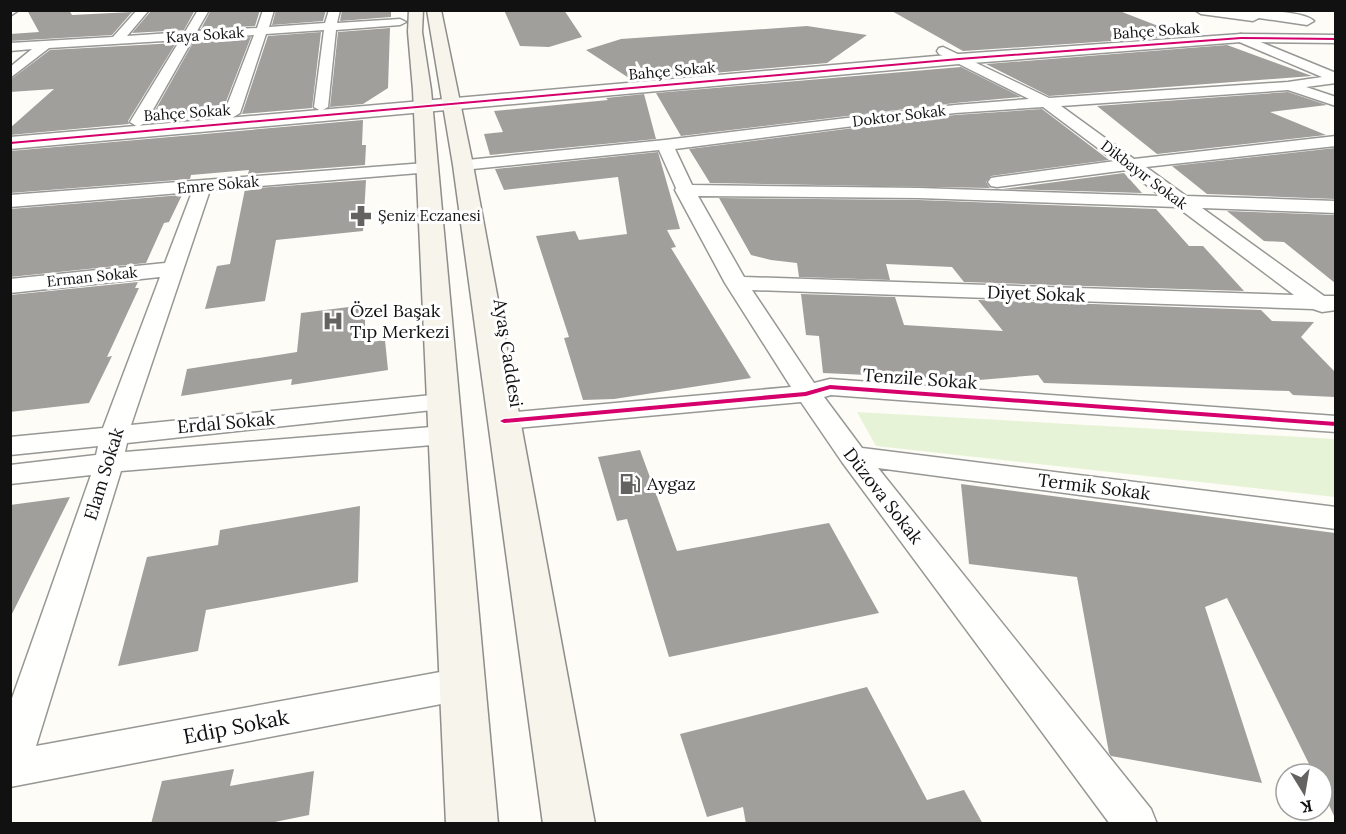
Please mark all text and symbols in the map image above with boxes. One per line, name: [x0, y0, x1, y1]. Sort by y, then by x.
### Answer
street label: Bahçe Sokak: [1112, 18, 1200, 43]
street label: Kaya Sokak: [165, 22, 245, 47]
street label: Bahçe Sokak: [628, 57, 716, 84]
street label: Bahçe Sokak: [143, 100, 231, 125]
street label: Doktor Sokak: [851, 100, 947, 131]
street label: Dikbayır Sokak: [1097, 136, 1191, 213]
street label: Emre Sokak: [176, 171, 260, 198]
pharmacy icon: Şeniz Eczanesi: [349, 204, 373, 228]
place label: Şeniz Eczanesi: [378, 206, 481, 225]
street label: Erman Sokak: [46, 262, 138, 291]
street label: Diyet Sokak: [986, 280, 1086, 307]
street label: Ayaş Caddesi: [488, 296, 528, 409]
place label: Özel Başak Tıp Merkezi: [350, 299, 450, 343]
hospital icon: Özel Başak Tıp Merkezi: [321, 309, 345, 333]
street label: Tenzile Sokak: [862, 363, 978, 394]
street label: Erdal Sokak: [176, 407, 276, 438]
street label: Elam Sokak: [79, 424, 129, 523]
street label: Düzova Sokak: [839, 443, 928, 549]
street label: Termik Sokak: [1037, 468, 1152, 505]
fuel station icon: Aygaz: [618, 472, 642, 496]
place label: Aygaz: [646, 472, 696, 495]
street label: Edip Sokak: [181, 703, 292, 750]
north arrow: [1274, 762, 1334, 822]
text: K: [1299, 796, 1314, 818]

